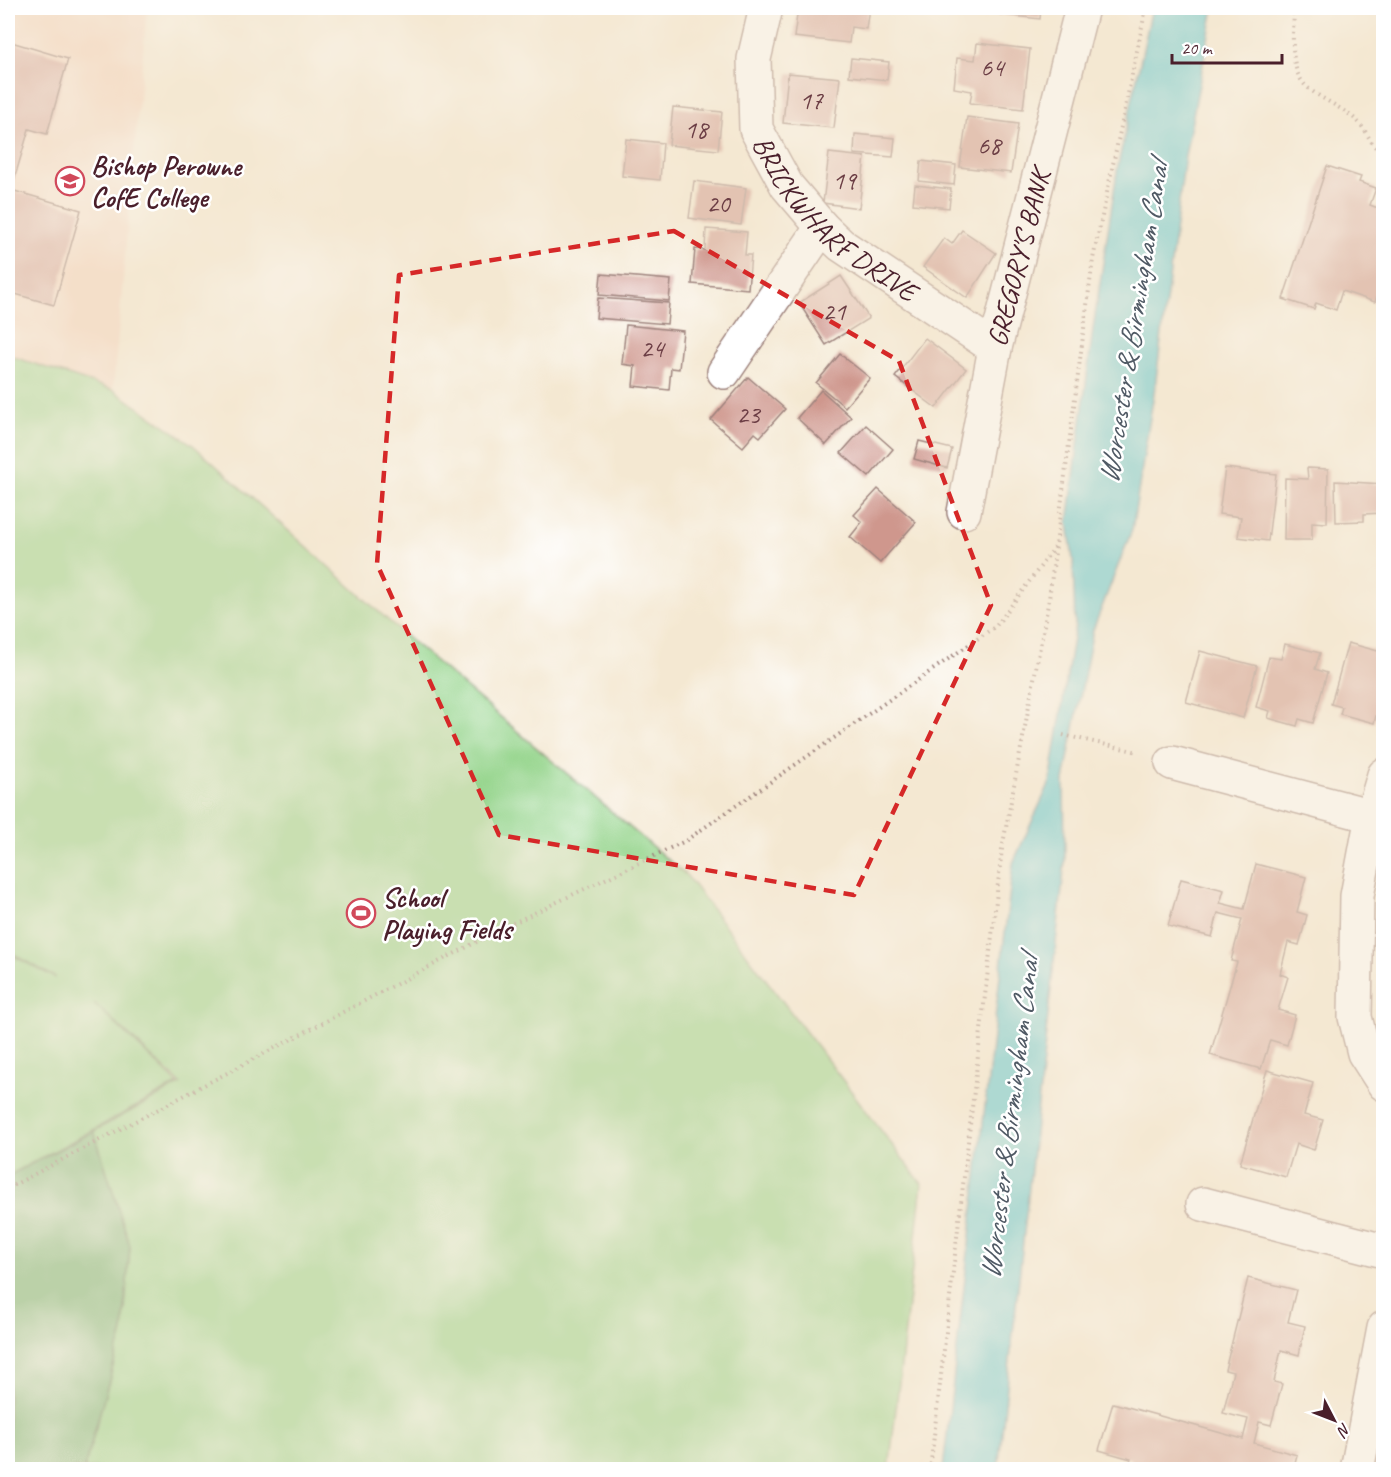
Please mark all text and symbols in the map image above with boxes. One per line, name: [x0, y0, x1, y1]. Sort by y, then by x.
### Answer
scale bar: [1172, 27, 1282, 65]
text: 20 m: [1181, 37, 1214, 59]
house number: 64: [980, 51, 1006, 84]
house number: 17: [799, 84, 824, 117]
house number: 18: [684, 113, 710, 146]
house number: 68: [977, 129, 1003, 162]
street label: BRICKWHARF DRIVE: [745, 130, 927, 310]
place label: Bishop Perowne CofE College: [91, 148, 244, 215]
water label: Worcester & Birmingham Canal: [1089, 150, 1179, 486]
street label: GREGORY'S BANK: [979, 160, 1059, 350]
house number: 19: [832, 164, 858, 197]
school or university icon: Bishop Perowne CofE College: [54, 165, 86, 197]
house number: 20: [706, 187, 732, 220]
house number: 21: [822, 295, 847, 328]
house number: 24: [640, 332, 666, 365]
house number: 23: [736, 398, 762, 431]
place label: School Playing Fields: [382, 880, 515, 948]
sports icon: School Playing Fields: [345, 897, 377, 929]
water label: Worcester & Birmingham Canal: [970, 945, 1049, 1281]
north arrow: [1304, 1390, 1364, 1450]
text: N: [1332, 1419, 1355, 1442]

